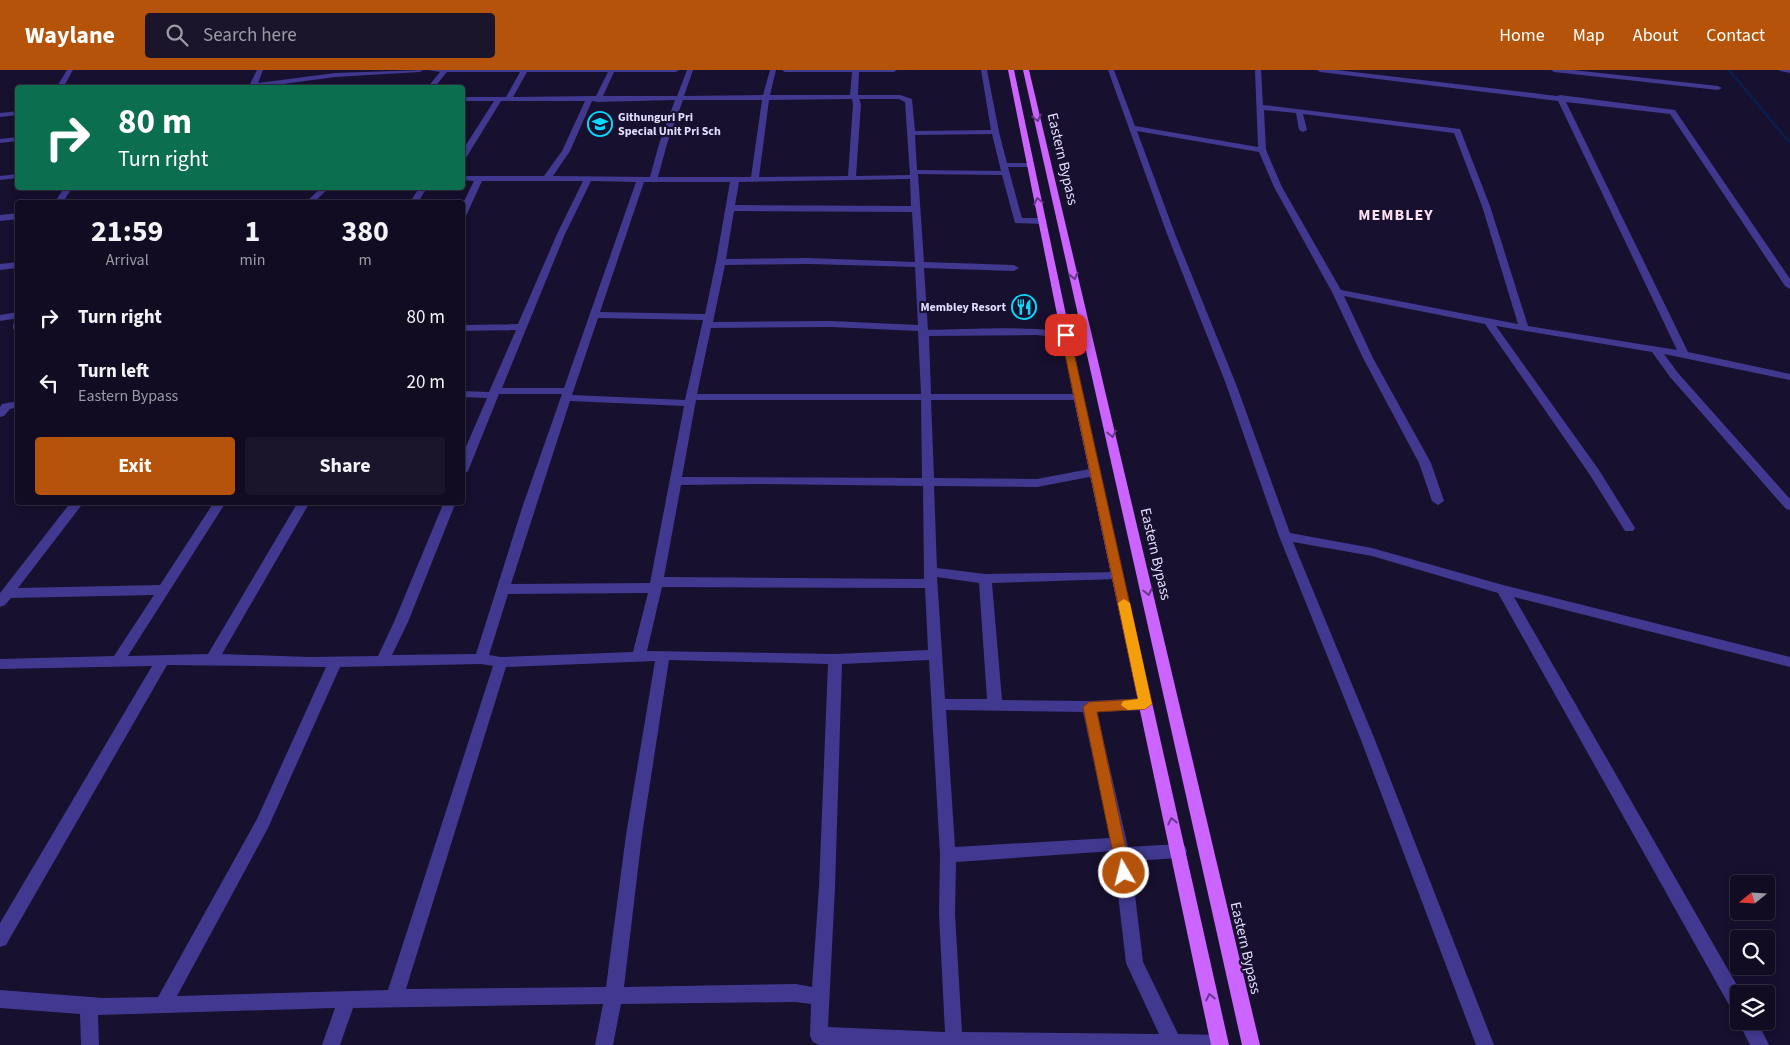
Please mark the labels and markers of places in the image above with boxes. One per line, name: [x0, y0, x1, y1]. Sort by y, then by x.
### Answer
place label: Githunguri Pri Special Unit Pri Sch: [618, 109, 721, 140]
school or university icon: Githunguri Pri Special Unit Pri Sch: [587, 111, 613, 137]
restaurant icon: Membley Resort: [1011, 294, 1037, 320]
place label: Membley Resort: [920, 299, 1006, 316]
pin: [1045, 314, 1087, 356]

